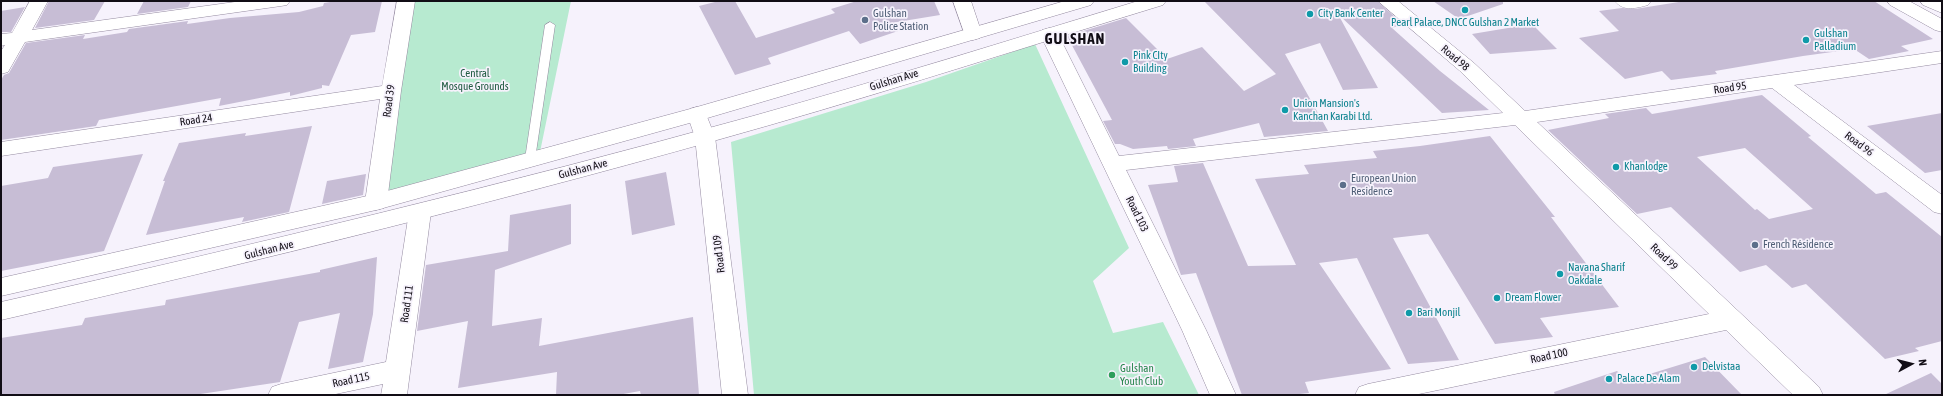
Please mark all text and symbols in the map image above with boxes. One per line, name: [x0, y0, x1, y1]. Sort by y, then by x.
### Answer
marker: Pearl Palace, DNCC Gulshan 2 Market: [1460, 5, 1470, 15]
place label: Gulshan Police Station: [873, 7, 929, 33]
place label: City Bank Center: [1318, 7, 1383, 21]
marker: City Bank Center: [1305, 9, 1315, 19]
marker: Gulshan Police Station: [860, 15, 870, 25]
place label: Pearl Palace, DNCC Gulshan 2 Market: [1391, 16, 1539, 30]
place label: Gulshan Palladium: [1814, 27, 1856, 53]
district label: GULSHAN: [1045, 30, 1105, 48]
marker: Gulshan Palladium: [1801, 35, 1811, 45]
street label: Road 98: [1438, 42, 1472, 74]
place label: Pink CIty Building: [1133, 49, 1168, 75]
marker: Pink CIty Building: [1120, 57, 1130, 67]
street label: Gulshan Ave: [868, 66, 920, 94]
park label: Central Mosque Grounds: [441, 67, 509, 93]
street label: Road 95: [1713, 79, 1747, 97]
street label: Road 39: [380, 84, 398, 118]
place label: Union Mansion's Kanchan Karabi Ltd.: [1293, 97, 1372, 123]
marker: Union Mansion's Kanchan Karabi Ltd.: [1280, 105, 1290, 115]
street label: Road 24: [179, 111, 213, 129]
street label: Road 96: [1842, 129, 1876, 159]
street label: Gulshan Ave: [557, 156, 609, 182]
place label: Khanlodge: [1624, 160, 1668, 174]
marker: Khanlodge: [1611, 162, 1621, 172]
place label: European Union Residence: [1351, 172, 1416, 198]
marker: European Union Residence: [1338, 180, 1348, 190]
street label: Road 103: [1123, 194, 1151, 234]
street label: Road 109: [710, 234, 728, 274]
street label: Gulshan Ave: [243, 238, 295, 262]
place label: French Résidence: [1763, 238, 1833, 252]
marker: French Résidence: [1750, 240, 1760, 250]
street label: Road 99: [1648, 241, 1680, 273]
place label: Navana Sharif Oakdale: [1568, 261, 1625, 287]
marker: Navana Sharif Oakdale: [1555, 269, 1565, 279]
street label: Road 111: [398, 284, 416, 324]
place label: Dream Flower: [1505, 291, 1561, 305]
marker: Dream Flower: [1492, 293, 1502, 303]
place label: Bari Monjil: [1417, 306, 1460, 320]
marker: Bari Monjil: [1404, 308, 1414, 318]
north arrow: [1891, 344, 1931, 384]
street label: Road 100: [1529, 346, 1569, 366]
text: N: [1917, 359, 1929, 366]
place label: Delvistaa: [1702, 360, 1740, 374]
place label: Gulshan Youth Club: [1120, 362, 1163, 388]
marker: Delvistaa: [1689, 362, 1699, 372]
street label: Road 115: [331, 370, 371, 390]
marker: Gulshan Youth Club: [1107, 370, 1117, 380]
place label: Palace De Alam: [1617, 372, 1680, 386]
marker: Palace De Alam: [1604, 374, 1614, 384]

